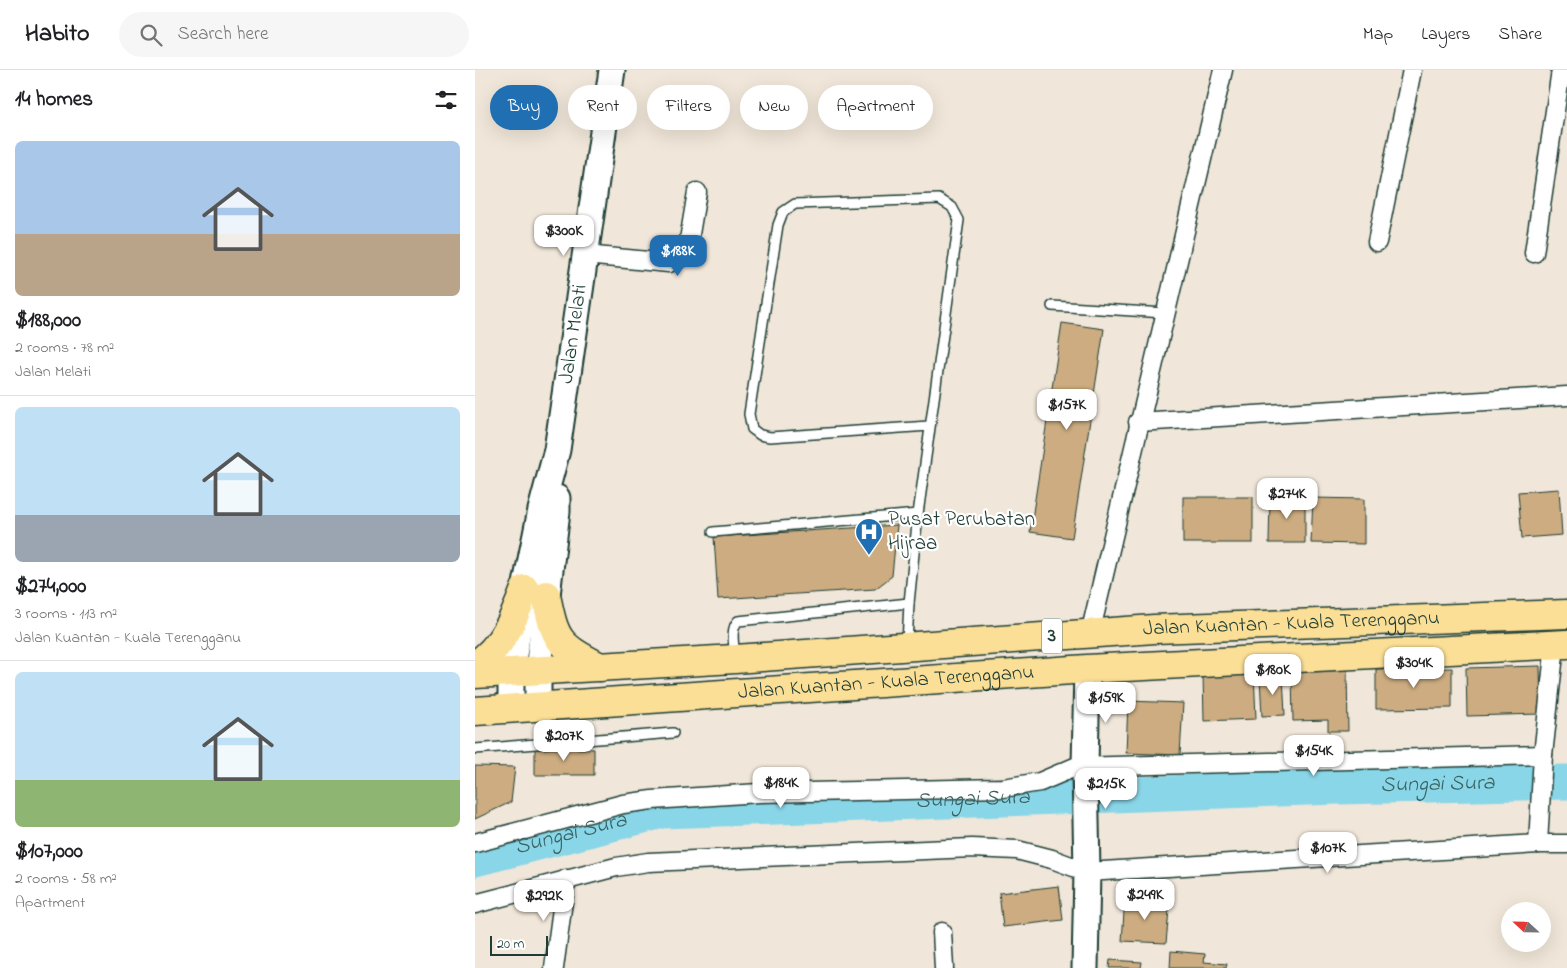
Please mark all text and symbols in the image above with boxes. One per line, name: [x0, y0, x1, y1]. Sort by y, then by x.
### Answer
search box: [119, 12, 469, 57]
text: Habito: [25, 17, 89, 52]
icon: search: [137, 21, 165, 49]
text: Search here: [177, 21, 268, 48]
text: Map: [1363, 22, 1393, 48]
text: Layers: [1421, 22, 1471, 48]
text: Share: [1499, 22, 1542, 48]
text: 14 homes: [15, 85, 93, 115]
chip: Buy: [490, 85, 558, 130]
chip: Rent: [568, 85, 637, 130]
chip: Filters: [647, 85, 730, 130]
chip: New: [740, 85, 808, 130]
chip: Apartment: [818, 85, 933, 130]
icon: filters: [432, 86, 460, 114]
icon: home: [193, 174, 283, 264]
pin: $300K: [529, 214, 599, 257]
text: $300K: [545, 219, 583, 243]
pin: $188K: [643, 234, 713, 277]
text: $188K: [661, 239, 695, 263]
street label: Jalan Melati: [552, 282, 596, 386]
text: $188,000: [15, 306, 81, 336]
text: 2 rooms · 78 m²: [15, 336, 114, 360]
text: Jalan Melati: [15, 360, 91, 384]
pin: $157K: [1032, 388, 1102, 431]
text: $157K: [1048, 393, 1086, 417]
icon: home: [193, 439, 283, 529]
pin: $274K: [1252, 478, 1322, 520]
text: $274K: [1268, 482, 1306, 506]
place label: Pusat Perubatan Hijraa: [888, 505, 1035, 559]
hospital icon: Pusat Perubatan Hijraa: [854, 517, 884, 556]
text: $274,000: [15, 572, 86, 602]
text: 3 rooms · 113 m²: [15, 602, 117, 626]
street label: Jalan Kuantan - Kuala Terengganu: [1142, 604, 1440, 645]
road number: 3: [1042, 618, 1062, 654]
text: Jalan Kuantan - Kuala Terengganu: [15, 626, 241, 650]
pin: $304K: [1379, 646, 1449, 689]
text: $304K: [1395, 651, 1433, 675]
pin: $180K: [1238, 654, 1308, 696]
street label: Jalan Kuantan - Kuala Terengganu: [737, 658, 1035, 708]
text: $180K: [1255, 658, 1291, 682]
pin: $159K: [1071, 682, 1141, 724]
text: $159K: [1088, 686, 1124, 710]
icon: home: [193, 704, 283, 794]
pin: $207K: [529, 720, 599, 762]
text: $207K: [545, 724, 583, 748]
pin: $154K: [1279, 734, 1349, 777]
text: $154K: [1295, 739, 1333, 763]
pin: $184K: [746, 766, 816, 809]
pin: $215K: [1071, 768, 1141, 810]
water label: Sungai Sura: [1380, 768, 1496, 802]
text: $184K: [763, 771, 799, 795]
text: $215K: [1086, 772, 1126, 796]
water label: Sungai Sura: [915, 782, 1031, 818]
water label: Sungai Sura: [512, 804, 631, 864]
pin: $107K: [1293, 832, 1363, 874]
text: $107K: [1310, 836, 1346, 860]
text: $107,000: [15, 837, 83, 867]
text: 2 rooms · 58 m²: [15, 867, 117, 891]
pin: $249K: [1110, 878, 1180, 921]
pin: $292K: [509, 880, 579, 922]
text: $249K: [1127, 883, 1163, 907]
text: $292K: [525, 884, 563, 908]
text: Apartment: [15, 891, 85, 915]
north arrow: [1501, 902, 1551, 952]
map controls: [1501, 902, 1551, 952]
scale bar: [490, 933, 547, 956]
text: 20 m: [497, 934, 524, 955]

